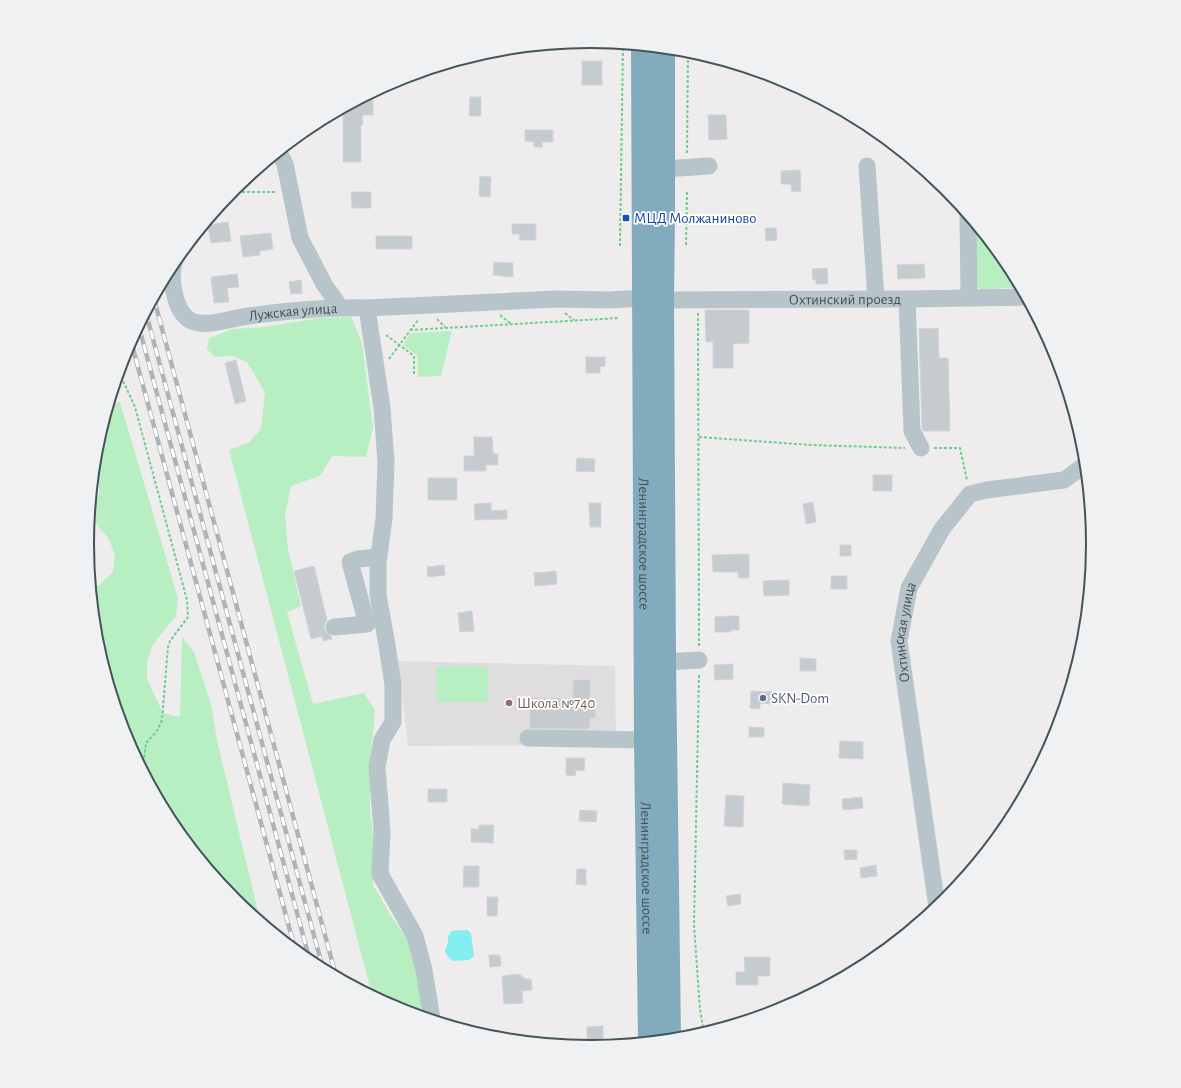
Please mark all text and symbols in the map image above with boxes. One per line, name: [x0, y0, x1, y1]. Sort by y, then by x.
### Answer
place label: МЦД Молжаниново: [634, 211, 757, 226]
marker: МЦД Молжаниново: [621, 213, 631, 223]
street label: Охтинский проезд: [789, 292, 901, 307]
street label: Лужская улица: [248, 301, 338, 323]
street label: Ленинградское шоссе: [636, 478, 652, 610]
street label: Охтинская улица: [891, 578, 919, 684]
place label: SKN-Dom: [771, 691, 829, 706]
marker: SKN-Dom: [758, 693, 768, 703]
place label: Школа №740: [517, 696, 595, 711]
marker: Школа №740: [504, 698, 514, 708]
street label: Ленинградское шоссе: [638, 802, 655, 934]

